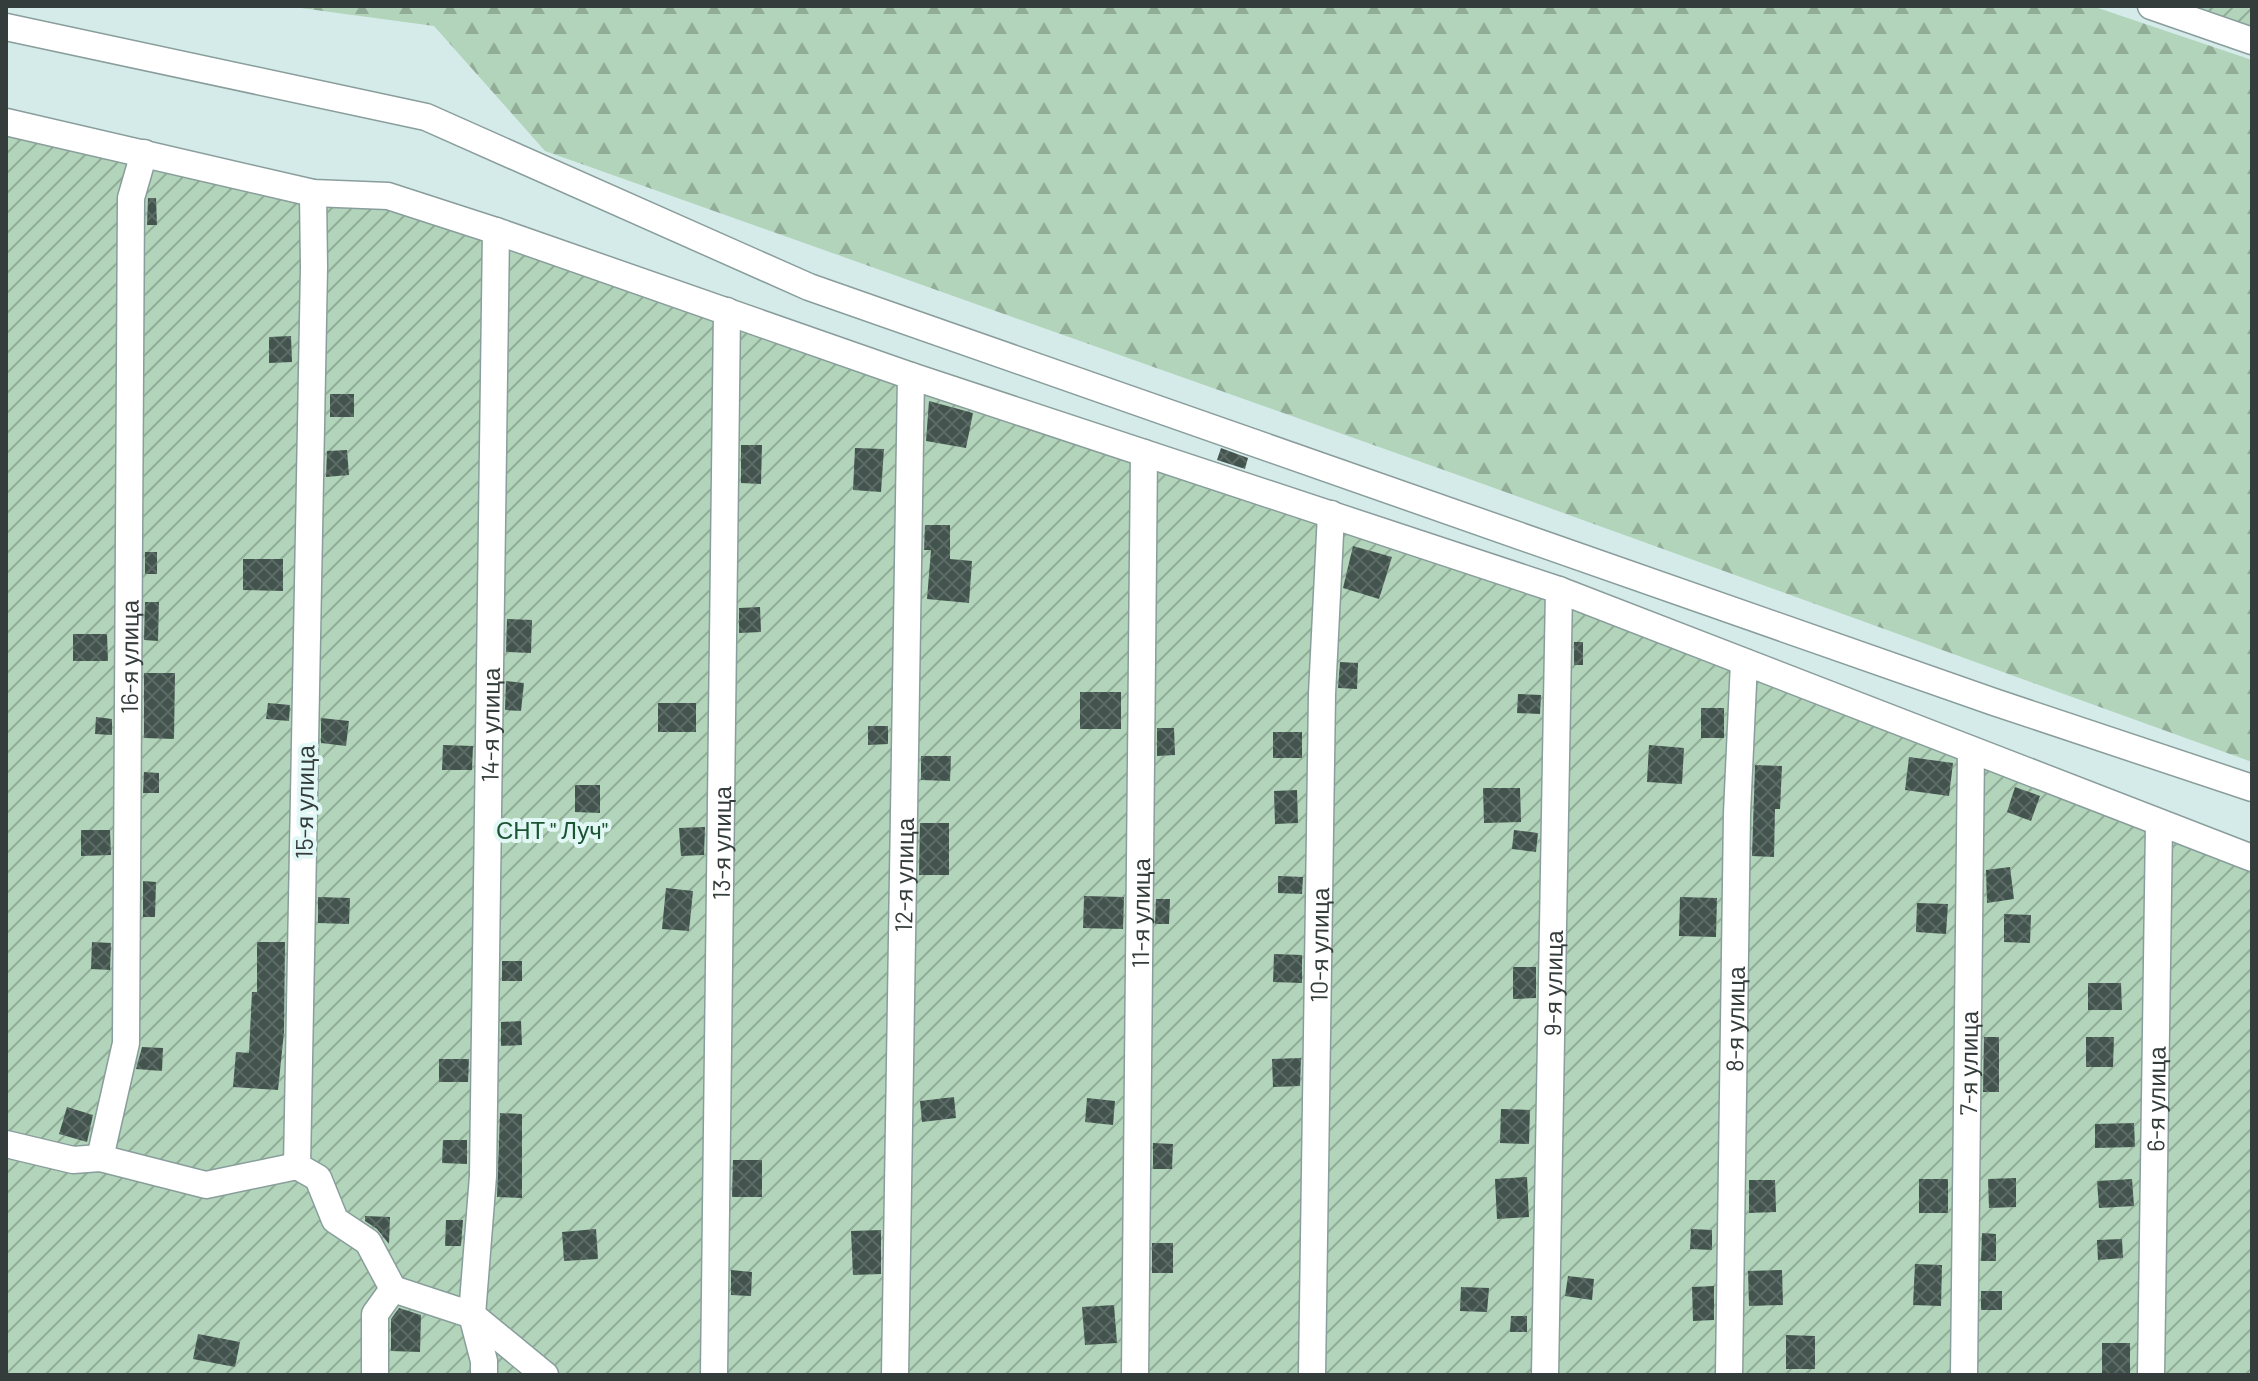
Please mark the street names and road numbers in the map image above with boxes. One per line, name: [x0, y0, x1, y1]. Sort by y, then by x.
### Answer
street label: 16-я улица: [113, 599, 143, 714]
street label: 14-я улица: [474, 667, 505, 783]
street label: 15-я улица: [289, 744, 320, 859]
street label: 13-я улица: [705, 785, 736, 900]
street label: 12-я улица: [888, 817, 918, 933]
street label: 11-я улица: [1124, 857, 1155, 968]
street label: 10-я улица: [1303, 887, 1334, 1003]
street label: 9-я улица: [1537, 929, 1567, 1036]
street label: 8-я улица: [1719, 965, 1749, 1072]
street label: 7-я улица: [1952, 1010, 1983, 1116]
street label: 6-я улица: [2140, 1045, 2170, 1152]

